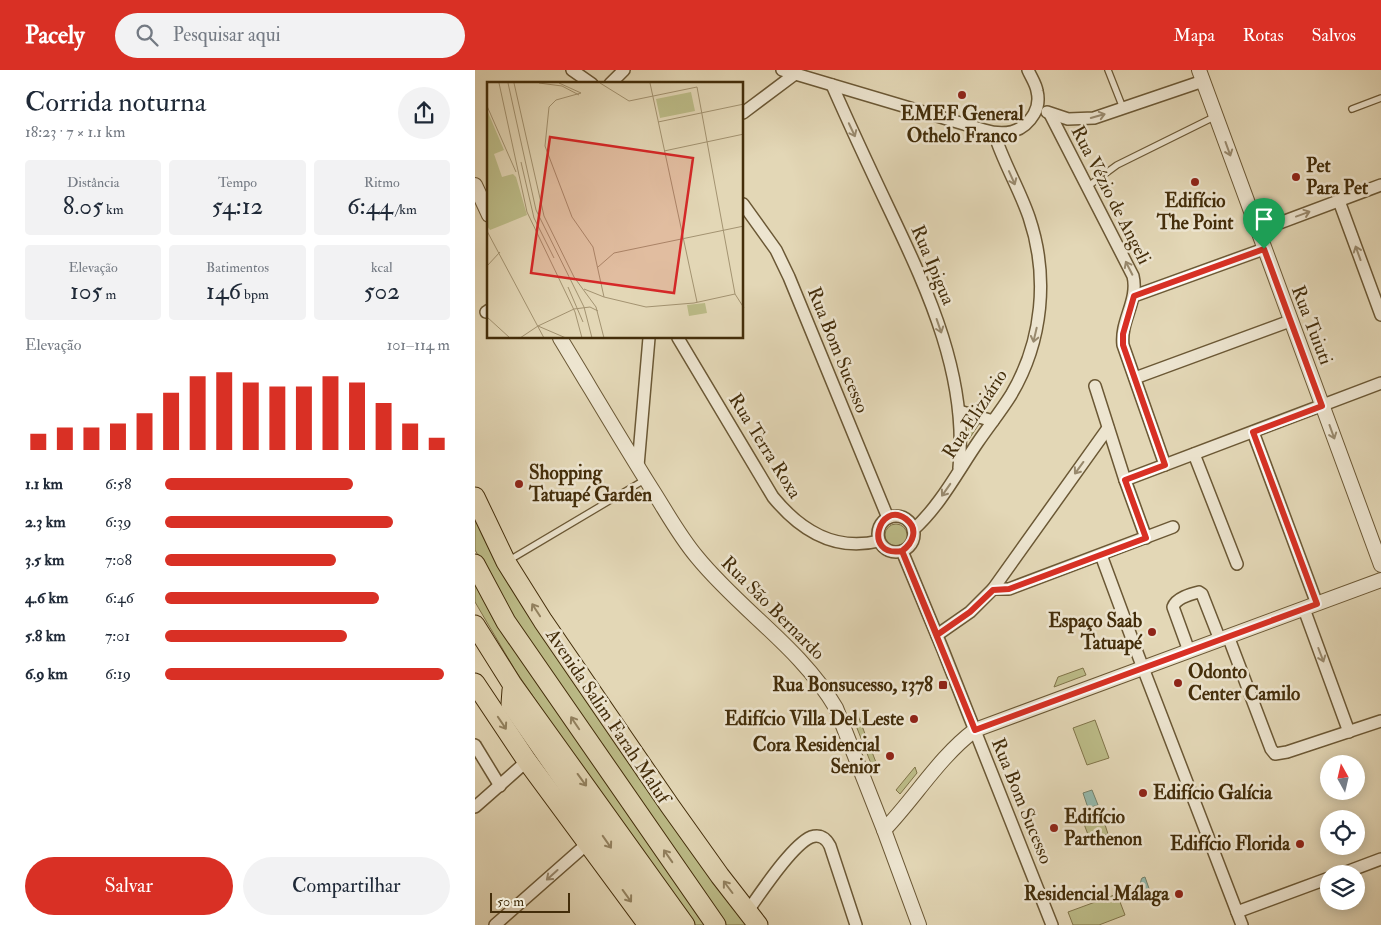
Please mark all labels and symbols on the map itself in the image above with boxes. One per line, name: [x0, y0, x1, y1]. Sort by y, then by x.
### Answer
inset map: [487, 82, 744, 339]
marker: EMEF General Othelo Franco: [956, 89, 968, 101]
place label: EMEF General Othelo Franco: [900, 102, 1024, 148]
one-way arrow: [1089, 111, 1105, 121]
one-way arrow: [848, 122, 857, 137]
street label: Rua Vézio de Angeli: [1066, 122, 1156, 268]
one-way arrow: [1224, 141, 1233, 156]
place label: Pet Para Pet: [1306, 154, 1369, 200]
one-way arrow: [1007, 170, 1017, 185]
marker: Pet Para Pet: [1290, 171, 1302, 183]
marker: Edifício The Point: [1189, 176, 1201, 188]
place label: Edifício The Point: [1156, 189, 1234, 235]
pin: [1243, 198, 1285, 249]
one-way arrow: [1295, 209, 1311, 218]
street label: Rua Ipigua: [905, 221, 961, 309]
one-way arrow: [1353, 245, 1362, 261]
one-way arrow: [1124, 261, 1133, 276]
street label: Rua Tuiuti: [1286, 282, 1338, 368]
street label: Rua Bom Sucesso: [802, 284, 874, 416]
one-way arrow: [935, 318, 944, 333]
one-way arrow: [1030, 327, 1039, 343]
street label: Rua Eliziário: [937, 365, 1013, 463]
street label: Rua Terra Roxa: [723, 389, 807, 503]
one-way arrow: [1328, 424, 1337, 440]
place label: Shopping Tatuapé Garden: [528, 461, 652, 508]
one-way arrow: [1074, 461, 1084, 475]
marker: Shopping Tatuapé Garden: [513, 478, 525, 490]
one-way arrow: [941, 483, 951, 497]
street label: Rua São Bernardo: [716, 551, 830, 665]
one-way arrow: [531, 603, 541, 617]
place label: Espaço Saab Tatuapé: [1048, 609, 1143, 656]
street label: Avenida Salim Farah Maluf: [540, 623, 677, 810]
marker: Espaço Saab Tatuapé: [1146, 626, 1158, 638]
one-way arrow: [1317, 646, 1326, 662]
place label: Odonto Center Camilo: [1188, 660, 1300, 706]
place label: Rua Bonsucesso, 1378: [772, 673, 933, 697]
marker: Odonto Center Camilo: [1172, 677, 1184, 689]
marker: Rua Bonsucesso, 1378: [937, 679, 949, 691]
place label: Edifício Villa Del Leste: [724, 707, 904, 731]
marker: Edifício Villa Del Leste: [908, 713, 920, 725]
one-way arrow: [497, 716, 507, 730]
one-way arrow: [570, 716, 580, 730]
place label: Cora Residencial Senior: [753, 733, 881, 779]
street label: Rua Bom Sucesso: [986, 735, 1058, 867]
marker: Cora Residencial Senior: [884, 750, 896, 762]
north arrow: [1320, 755, 1365, 800]
one-way arrow: [576, 773, 587, 786]
place label: Edifício Galícia: [1153, 781, 1273, 805]
marker: Edifício Galícia: [1137, 787, 1149, 799]
place label: Edifício Parthenon: [1064, 805, 1143, 851]
marker: Edifício Parthenon: [1048, 822, 1060, 834]
place label: Edifício Florida: [1170, 832, 1291, 856]
one-way arrow: [602, 835, 612, 849]
marker: Edifício Florida: [1294, 838, 1306, 850]
one-way arrow: [663, 850, 673, 864]
one-way arrow: [545, 869, 558, 881]
one-way arrow: [723, 880, 733, 894]
place label: Residencial Málaga: [1024, 882, 1170, 907]
marker: Residencial Málaga: [1173, 888, 1185, 900]
one-way arrow: [622, 889, 632, 903]
scale bar: [490, 890, 570, 913]

